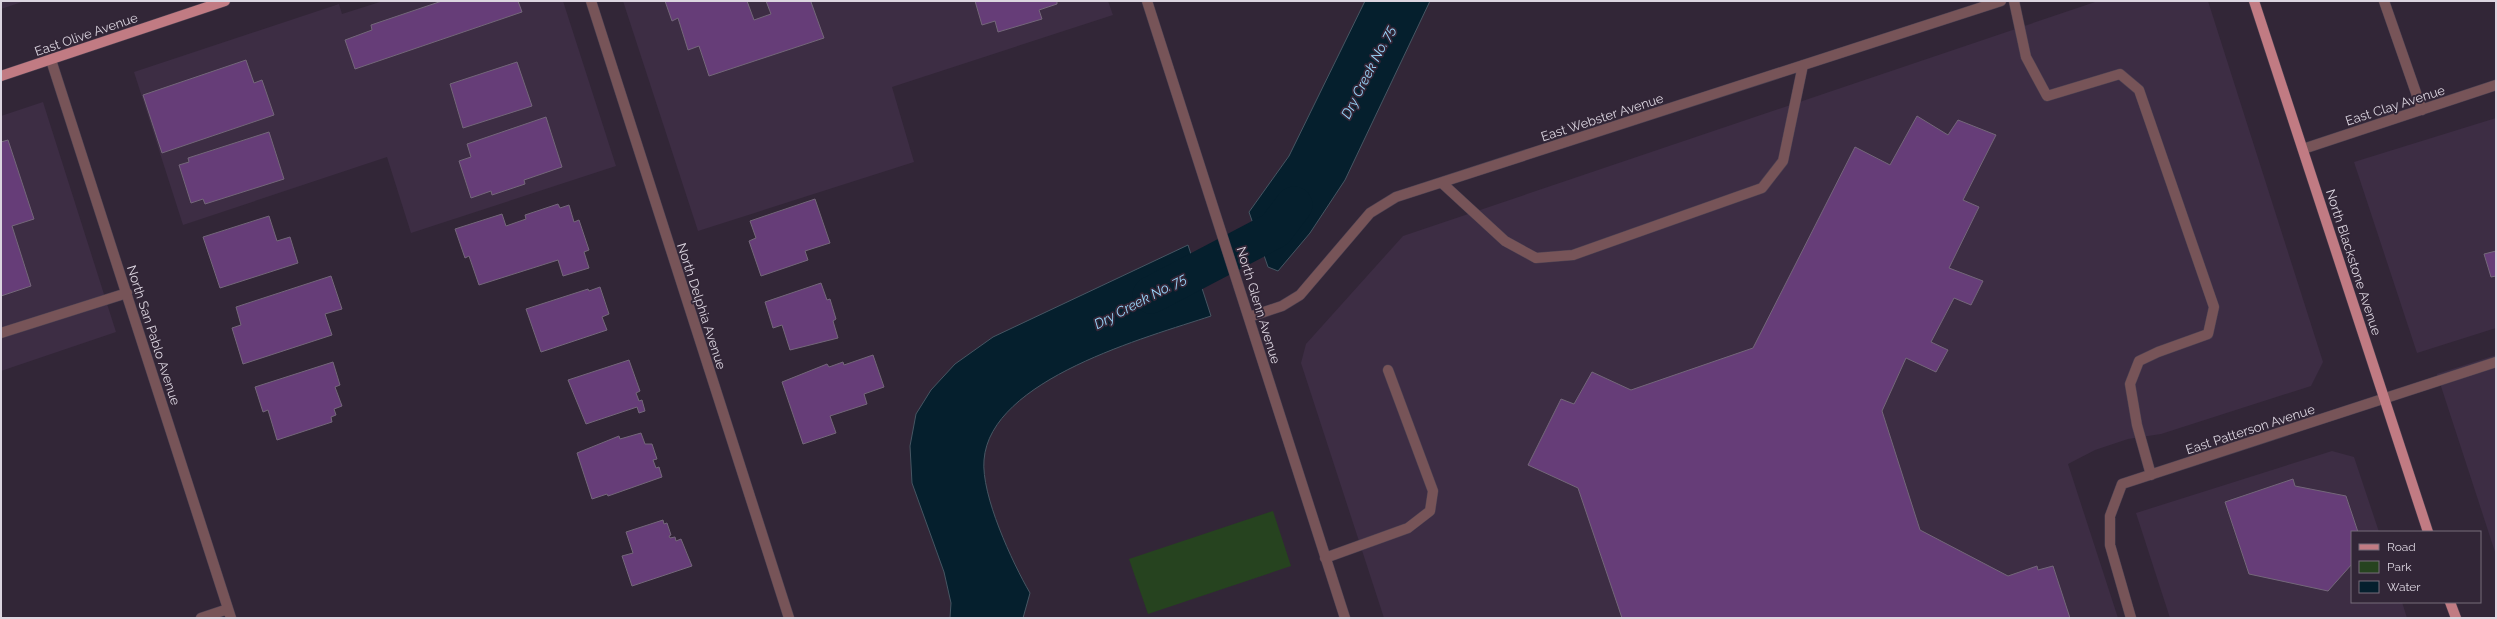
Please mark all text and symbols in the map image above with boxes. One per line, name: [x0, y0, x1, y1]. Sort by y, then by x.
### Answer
street label: East Olive Avenue: [33, 10, 140, 59]
water label: Dry Creek No. 75: [1338, 22, 1399, 121]
street label: East Clay Avenue: [2344, 82, 2447, 129]
street label: East Webster Avenue: [1539, 90, 1666, 144]
street label: North Blackstone Avenue: [2323, 187, 2384, 337]
street label: North Delphia Avenue: [674, 241, 729, 372]
street label: North Glenn Avenue: [1234, 245, 1284, 366]
street label: North San Pablo Avenue: [124, 263, 183, 407]
water label: Dry Creek No. 75: [1091, 270, 1189, 332]
street label: East Patterson Avenue: [2184, 401, 2317, 457]
legend: [2351, 531, 2481, 603]
text: Road: [2387, 540, 2416, 554]
text: Park: [2387, 560, 2412, 574]
text: Water: [2387, 580, 2421, 594]

